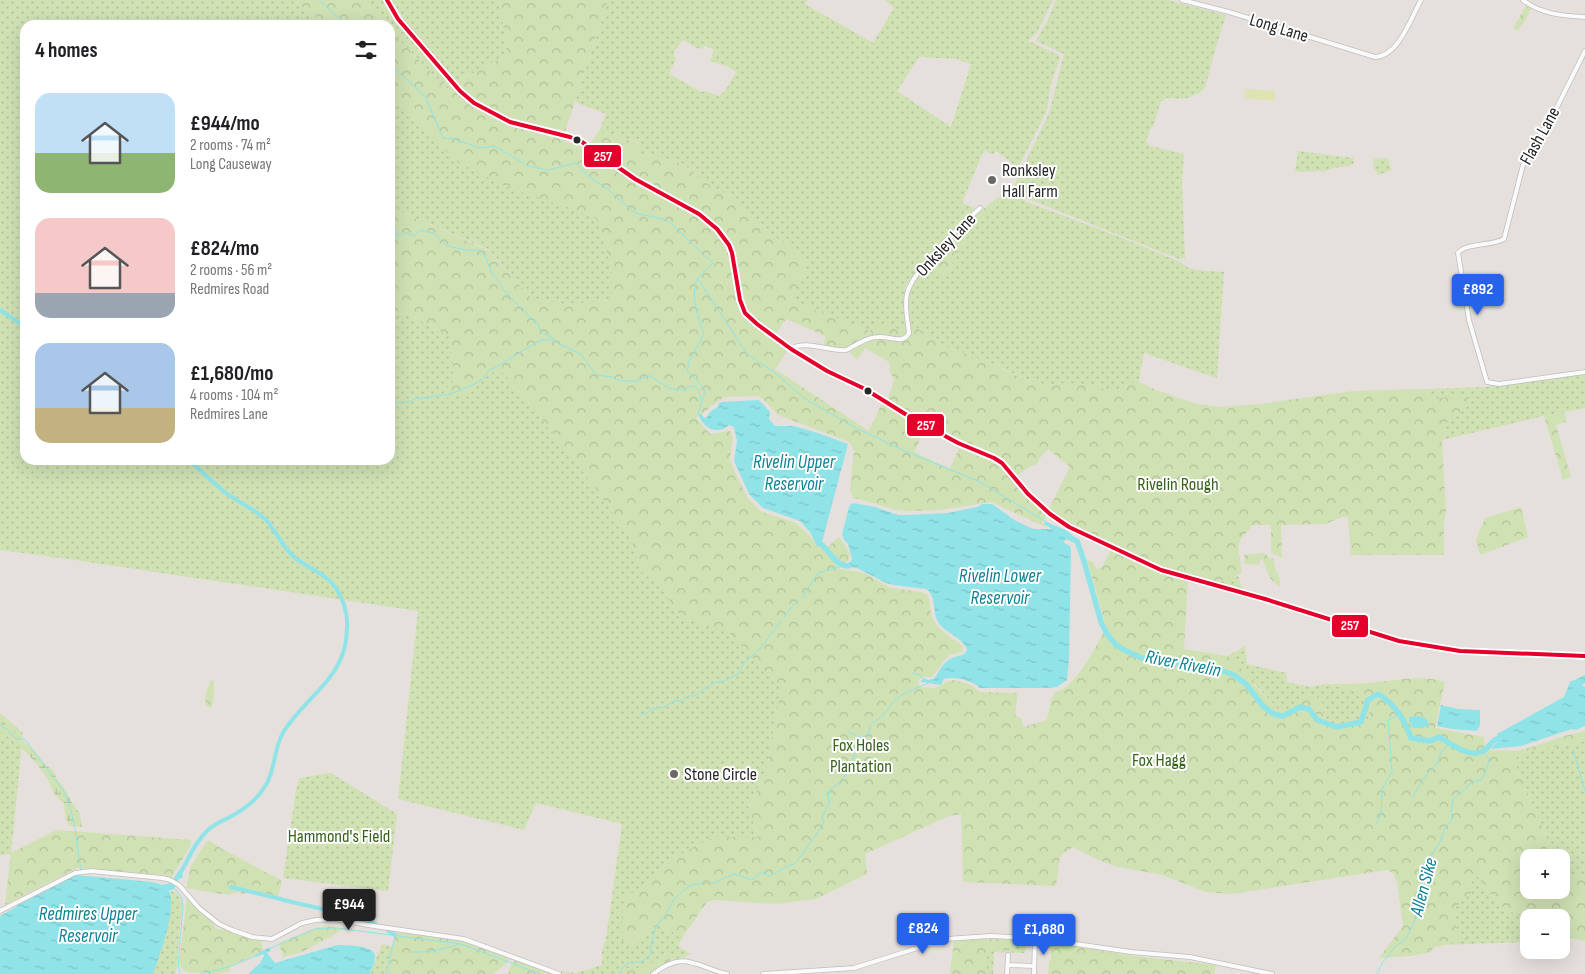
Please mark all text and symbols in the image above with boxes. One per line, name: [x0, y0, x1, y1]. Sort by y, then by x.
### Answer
street label: Long Lane: [1247, 9, 1311, 47]
icon: filters: [352, 36, 380, 64]
text: 4 homes: [35, 38, 98, 63]
street label: Flash Lane: [1516, 103, 1564, 169]
text: £944/mo: [190, 111, 260, 136]
icon: home: [75, 113, 135, 173]
unlabelled marker: [572, 135, 582, 145]
text: 2 rooms · 74 m²: [190, 136, 271, 155]
line badge: 257: [583, 144, 622, 168]
text: 257: [594, 148, 613, 165]
text: Long Causeway: [190, 155, 272, 174]
place label: Ronksley Hall Farm: [1002, 160, 1058, 202]
marker: Ronksley Hall Farm: [986, 174, 998, 186]
street label: Onksley Lane: [912, 209, 980, 281]
text: £824/mo: [190, 236, 259, 261]
icon: home: [75, 238, 135, 298]
text: 2 rooms · 56 m²: [190, 261, 272, 280]
pin: £892: [1448, 274, 1508, 316]
text: Redmires Road: [190, 280, 269, 299]
text: £892: [1463, 280, 1493, 299]
text: £1,680/mo: [190, 361, 273, 386]
icon: home: [75, 363, 135, 423]
text: 4 rooms · 104 m²: [190, 386, 278, 405]
unlabelled marker: [863, 386, 873, 396]
text: Redmires Lane: [190, 405, 268, 424]
line badge: 257: [906, 413, 945, 437]
text: 257: [917, 417, 936, 434]
water label: Rivelin Upper Reservoir: [753, 451, 836, 496]
park label: Rivelin Rough: [1137, 474, 1219, 495]
water label: Rivelin Lower Reservoir: [959, 565, 1042, 610]
line badge: 257: [1331, 614, 1369, 638]
text: 257: [1341, 617, 1360, 634]
water label: River Rivelin: [1143, 645, 1223, 683]
park label: Fox Holes Plantation: [830, 735, 892, 777]
park label: Fox Hagg: [1132, 750, 1186, 771]
place label: Stone Circle: [684, 764, 757, 785]
marker: Stone Circle: [668, 768, 680, 780]
park label: Hammond's Field: [288, 826, 390, 847]
map controls: [1520, 849, 1570, 959]
button: +: [1520, 849, 1570, 899]
water label: Allen Sike: [1405, 855, 1443, 920]
pin: £944: [319, 888, 379, 931]
text: £944: [334, 895, 364, 914]
water label: Redmires Upper Reservoir: [39, 903, 138, 948]
button: −: [1520, 909, 1570, 959]
pin: £824: [893, 912, 953, 955]
pin: £1,680: [1003, 914, 1085, 956]
text: £824: [908, 919, 938, 938]
text: £1,680: [1023, 920, 1065, 939]

